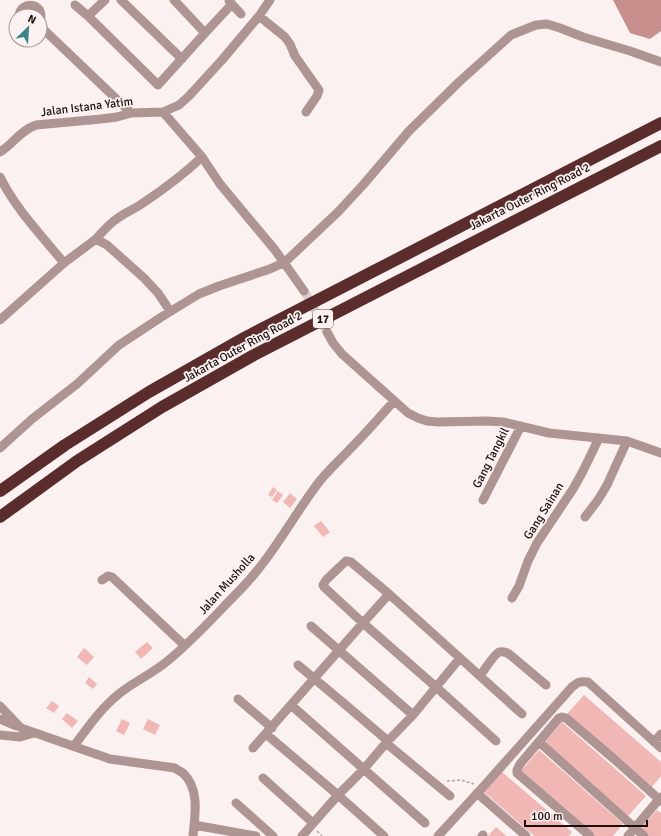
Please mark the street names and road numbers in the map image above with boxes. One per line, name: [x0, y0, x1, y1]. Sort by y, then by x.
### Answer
street label: Jalan Istana Yatim: [40, 94, 134, 120]
street label: Jakarta Outer Ring Road 2: [467, 160, 593, 234]
street label: Jakarta Outer Ring Road 2: [181, 308, 305, 386]
road number: 17: [313, 310, 333, 328]
street label: Gang Tangkil: [469, 425, 513, 491]
street label: Gang Sainan: [521, 480, 567, 542]
street label: Jalan Musholla: [196, 550, 258, 618]

